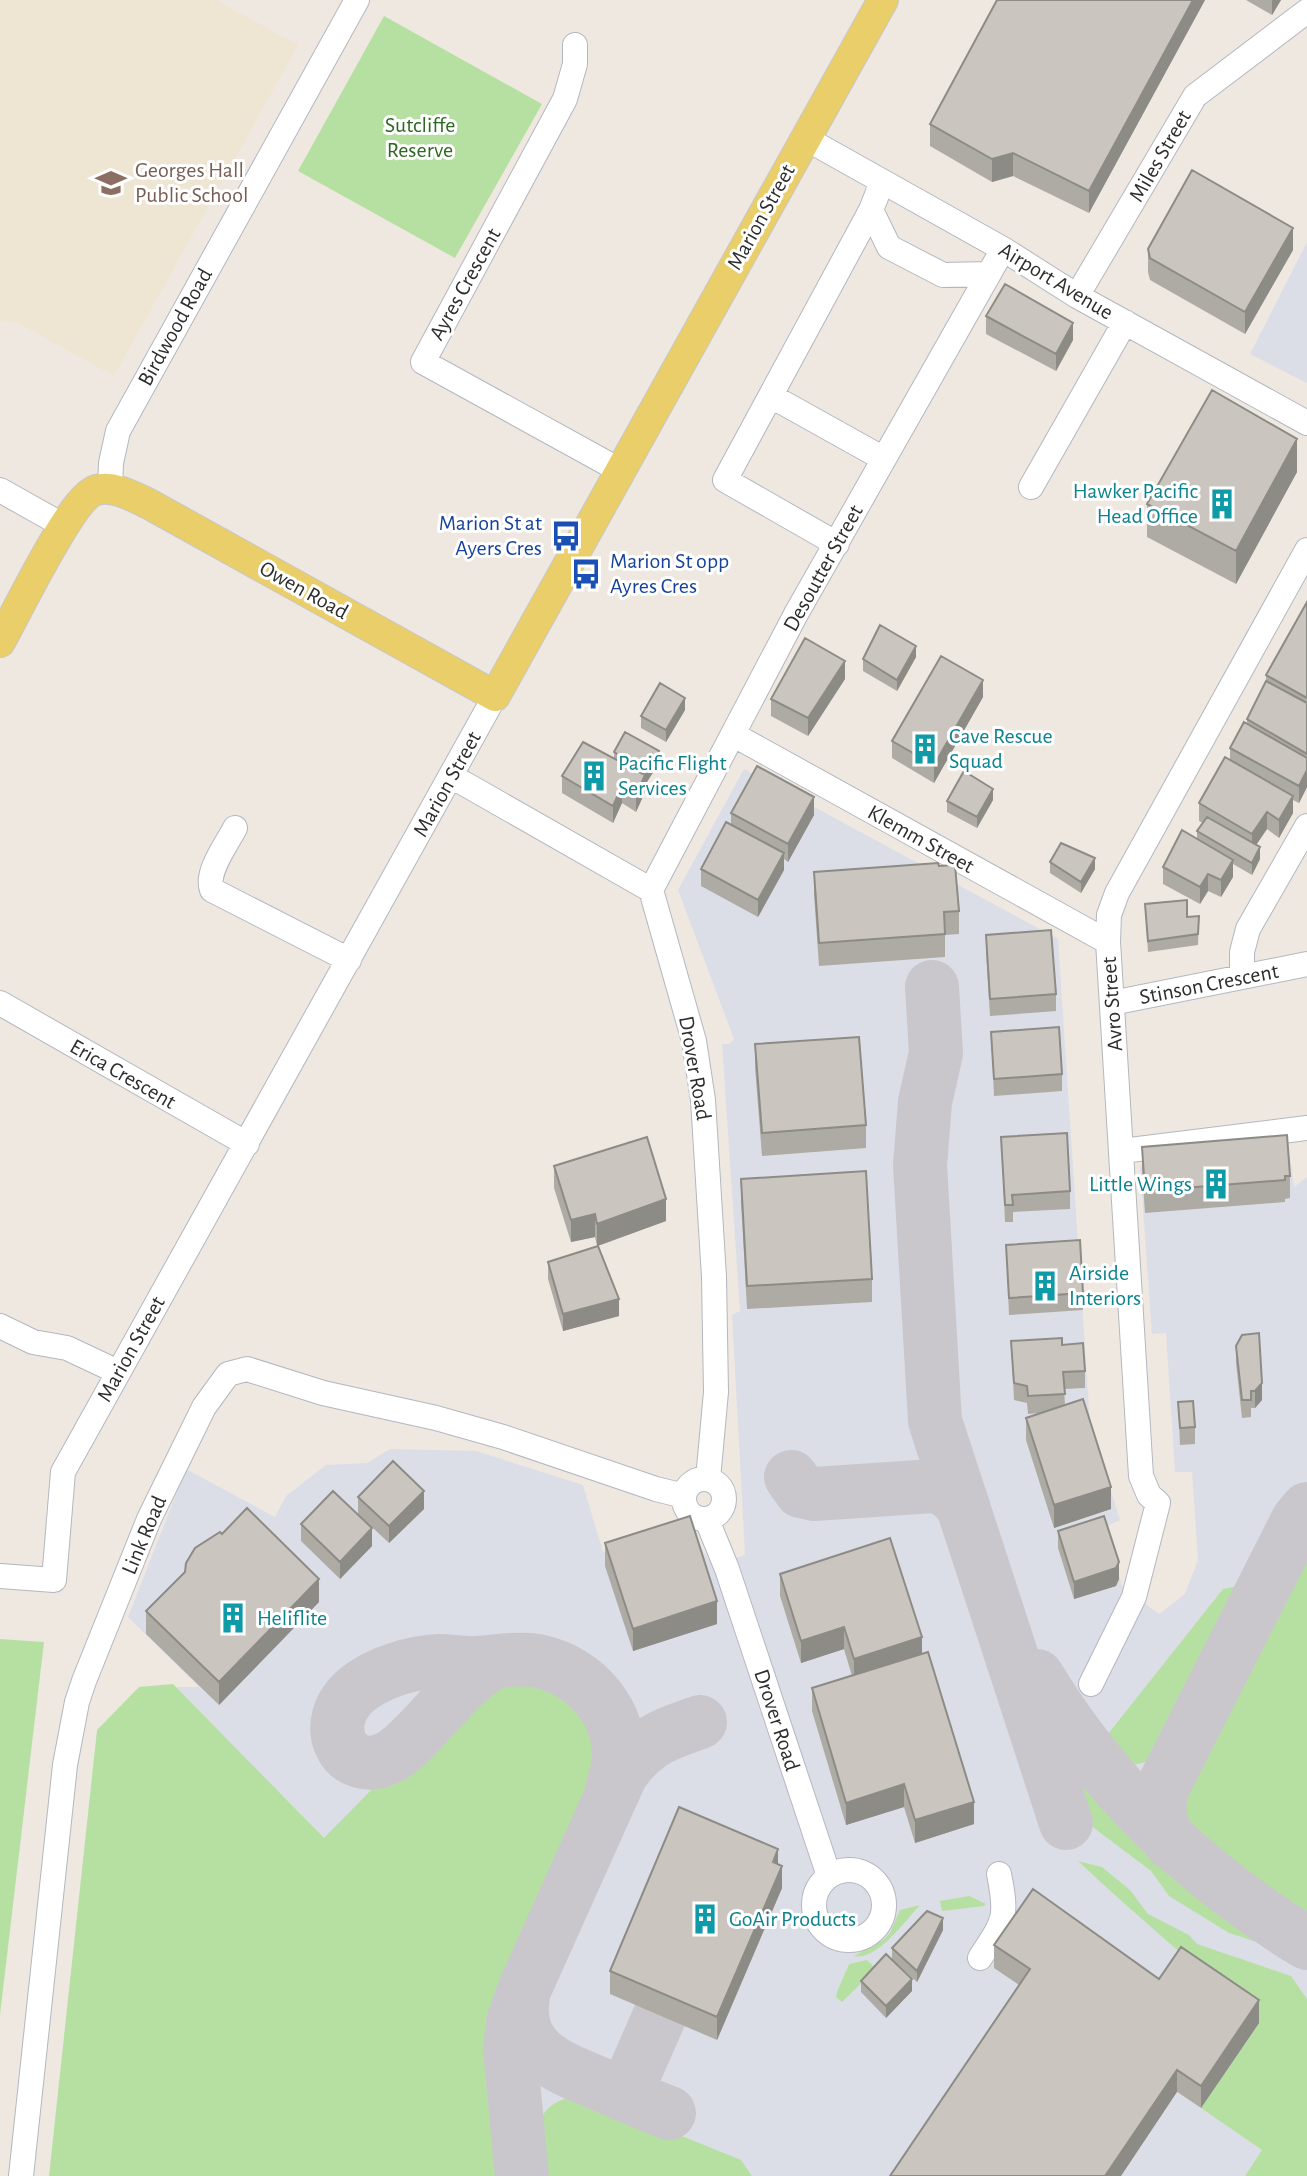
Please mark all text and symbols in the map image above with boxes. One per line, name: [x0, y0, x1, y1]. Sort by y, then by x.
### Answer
street label: Miles Street: [1125, 106, 1195, 206]
park label: Sutcliffe Reserve: [385, 114, 455, 161]
place label: Georges Hall Public School: [135, 159, 248, 206]
street label: Marion Street: [723, 161, 799, 273]
school or university icon: Georges Hall Public School: [94, 166, 128, 200]
street label: Ayres Crescent: [425, 224, 505, 344]
street label: Airport Avenue: [995, 238, 1117, 324]
street label: Birdwood Road: [134, 265, 216, 389]
place label: Hawker Pacific Head Office: [1073, 480, 1199, 527]
building icon: Hawker Pacific Head Office: [1205, 487, 1239, 521]
street label: Desoutter Street: [779, 501, 867, 635]
place label: Marion St at Ayers Cres: [439, 512, 542, 559]
bus stop icon: Marion St at Ayers Cres: [549, 519, 583, 553]
place label: Marion St opp Ayres Cres: [610, 550, 729, 597]
street label: Owen Road: [256, 557, 352, 623]
bus stop icon: Marion St opp Ayres Cres: [569, 557, 603, 591]
place label: Cave Rescue Squad: [949, 725, 1053, 772]
street label: Marion Street: [409, 728, 485, 840]
building icon: Cave Rescue Squad: [908, 732, 942, 766]
place label: Pacific Flight Services: [618, 752, 727, 799]
building icon: Pacific Flight Services: [577, 759, 611, 793]
street label: Klemm Street: [864, 801, 978, 877]
street label: Avro Street: [1098, 956, 1126, 1052]
street label: Stinson Crescent: [1138, 960, 1280, 1008]
street label: Drover Road: [675, 1014, 715, 1122]
street label: Erica Crescent: [66, 1035, 180, 1113]
building icon: Little Wings: [1199, 1167, 1233, 1201]
place label: Little Wings: [1089, 1173, 1192, 1195]
place label: Airside Interiors: [1069, 1262, 1141, 1309]
building icon: Airside Interiors: [1028, 1269, 1062, 1303]
street label: Marion Street: [93, 1293, 169, 1405]
street label: Link Road: [118, 1492, 170, 1578]
building icon: Heliflite: [216, 1601, 250, 1635]
place label: Heliflite: [257, 1607, 327, 1629]
street label: Drover Road: [750, 1666, 804, 1774]
building icon: GoAir Products: [688, 1902, 722, 1936]
place label: GoAir Products: [729, 1908, 856, 1930]

